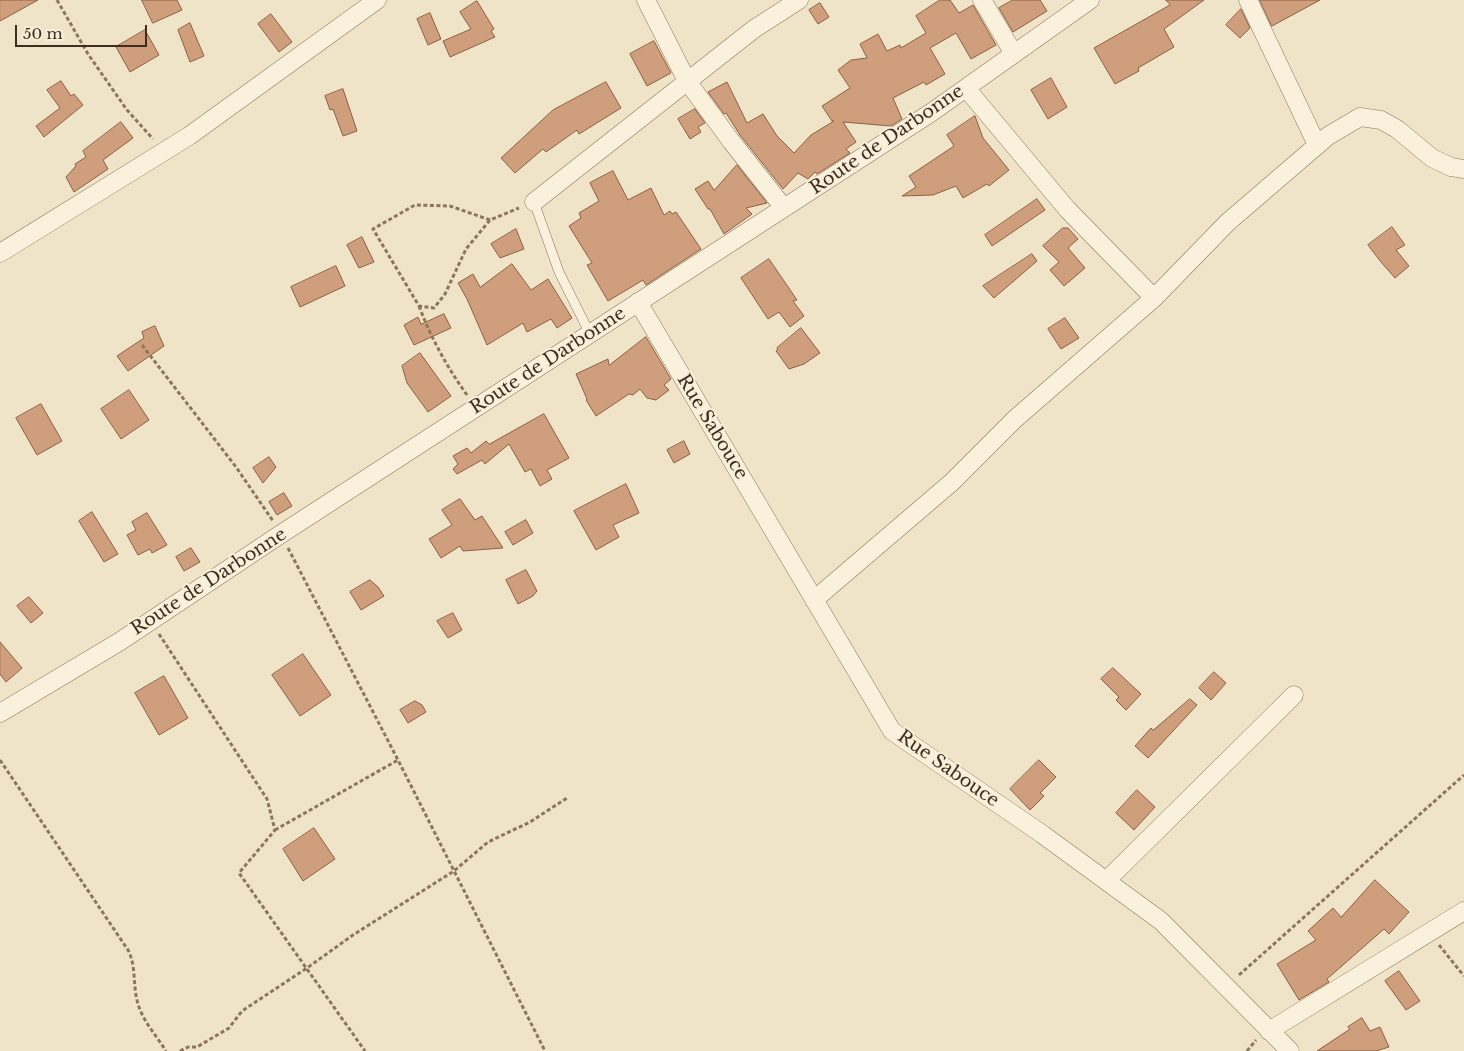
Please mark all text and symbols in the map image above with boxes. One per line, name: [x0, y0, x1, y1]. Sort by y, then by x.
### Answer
scale bar: [18, 15, 150, 47]
text: 50 m: [23, 24, 63, 43]
street label: Route de Darbonne: [806, 81, 968, 199]
street label: Route de Darbonne: [466, 303, 630, 419]
street label: Rue Sabouce: [672, 370, 752, 484]
street label: Route de Darbonne: [127, 524, 291, 640]
street label: Rue Sabouce: [893, 726, 1003, 812]

